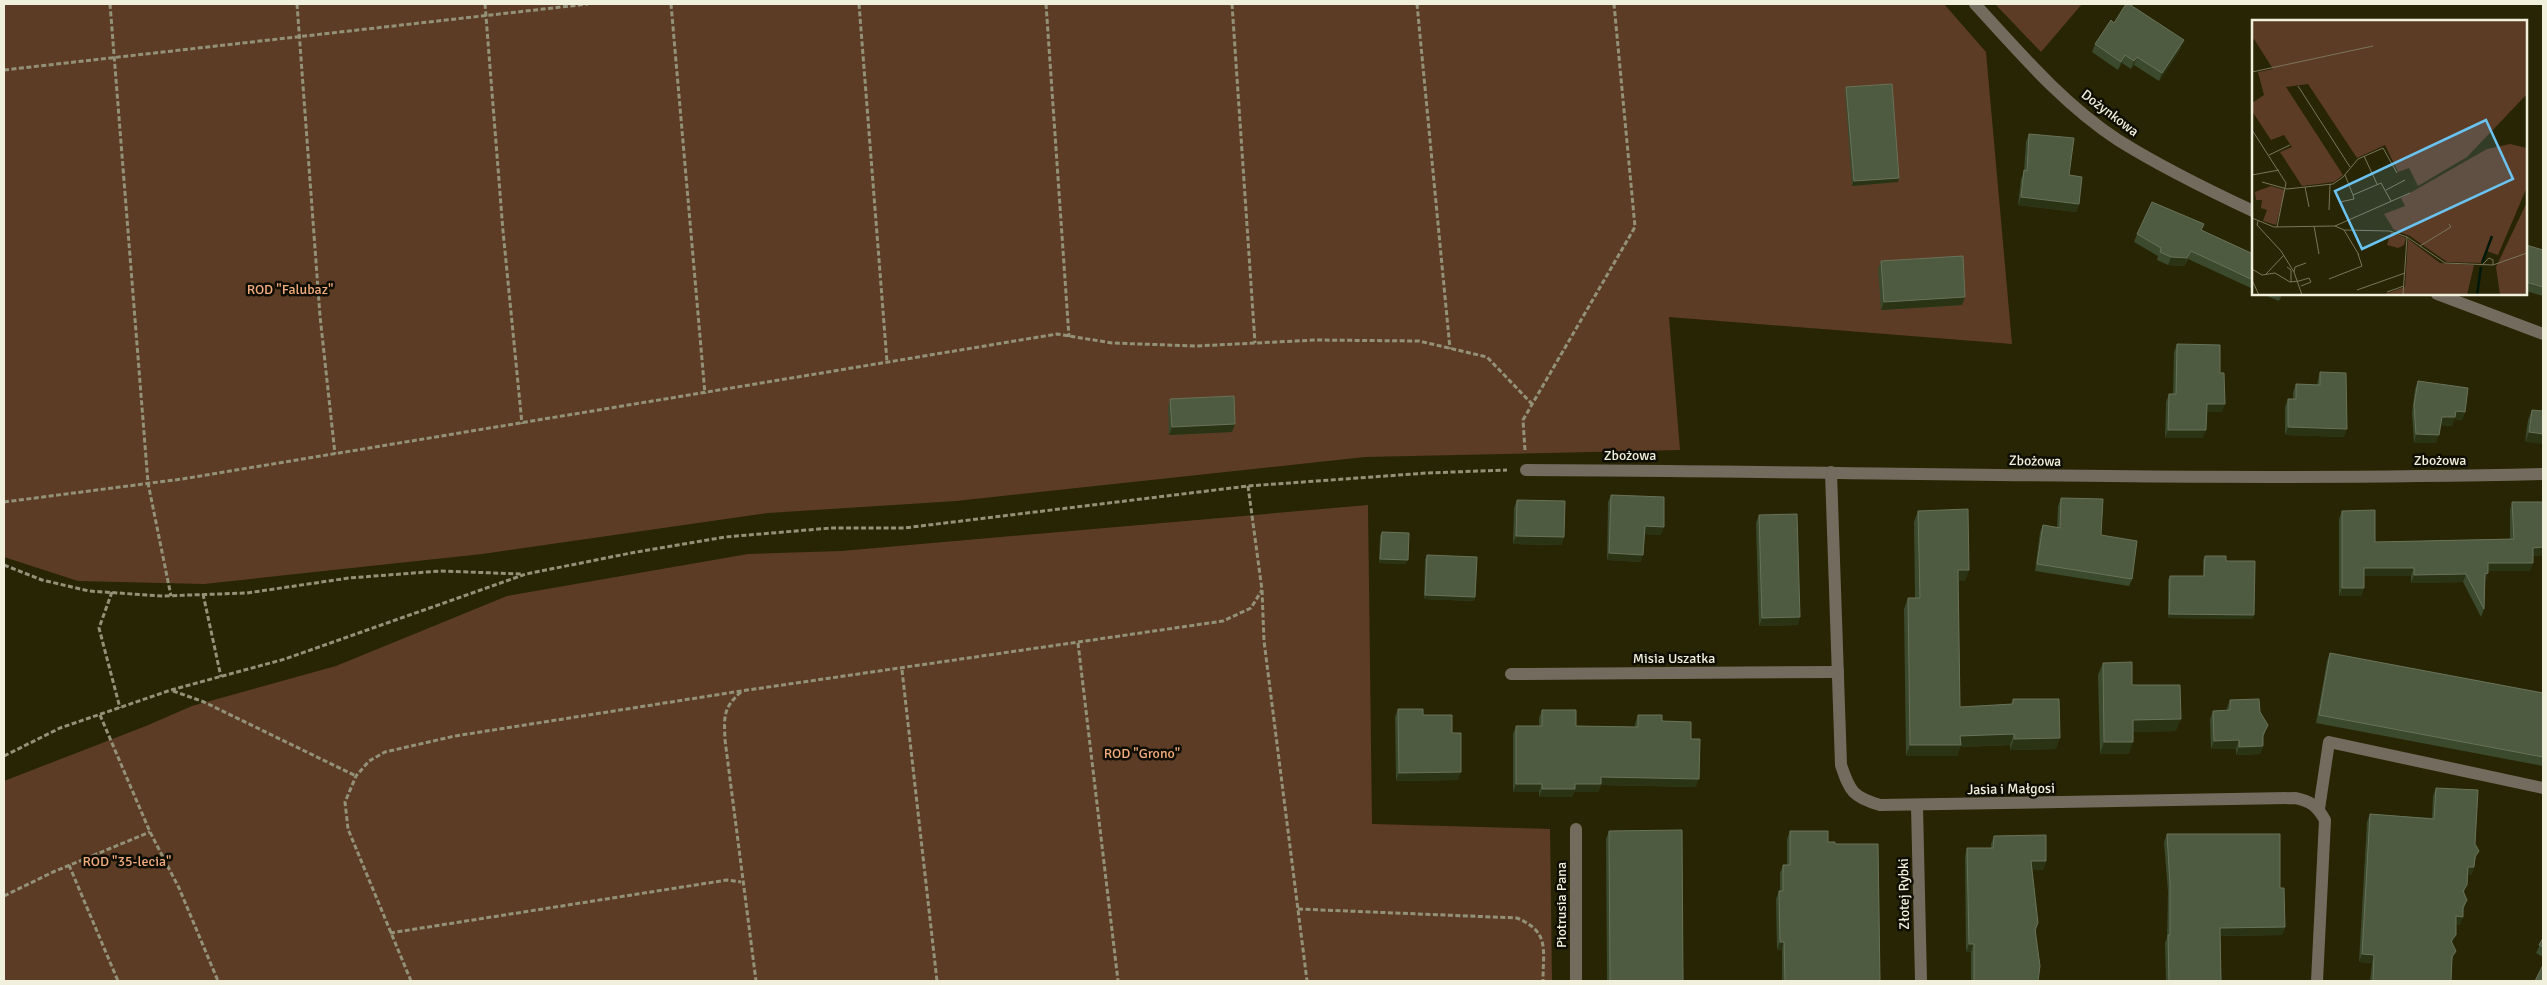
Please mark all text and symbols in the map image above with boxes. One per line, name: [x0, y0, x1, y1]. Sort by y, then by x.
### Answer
inset map: [2252, 20, 2527, 295]
street label: Dożynkowa: [2078, 86, 2142, 140]
park label: ROD "Falubaz": [247, 281, 333, 298]
street label: Zbożowa: [1604, 447, 1656, 464]
street label: Zbożowa: [2009, 452, 2061, 470]
street label: Zbożowa: [2414, 452, 2466, 469]
street label: Misia Uszatka: [1633, 650, 1715, 667]
park label: ROD "Grono": [1104, 745, 1180, 762]
street label: Jasia i Małgosi: [1967, 780, 2055, 798]
park label: ROD "35-lecia": [83, 853, 171, 870]
street label: Złotej Rybki: [1895, 858, 1913, 930]
street label: Piotrusia Pana: [1553, 862, 1570, 948]

